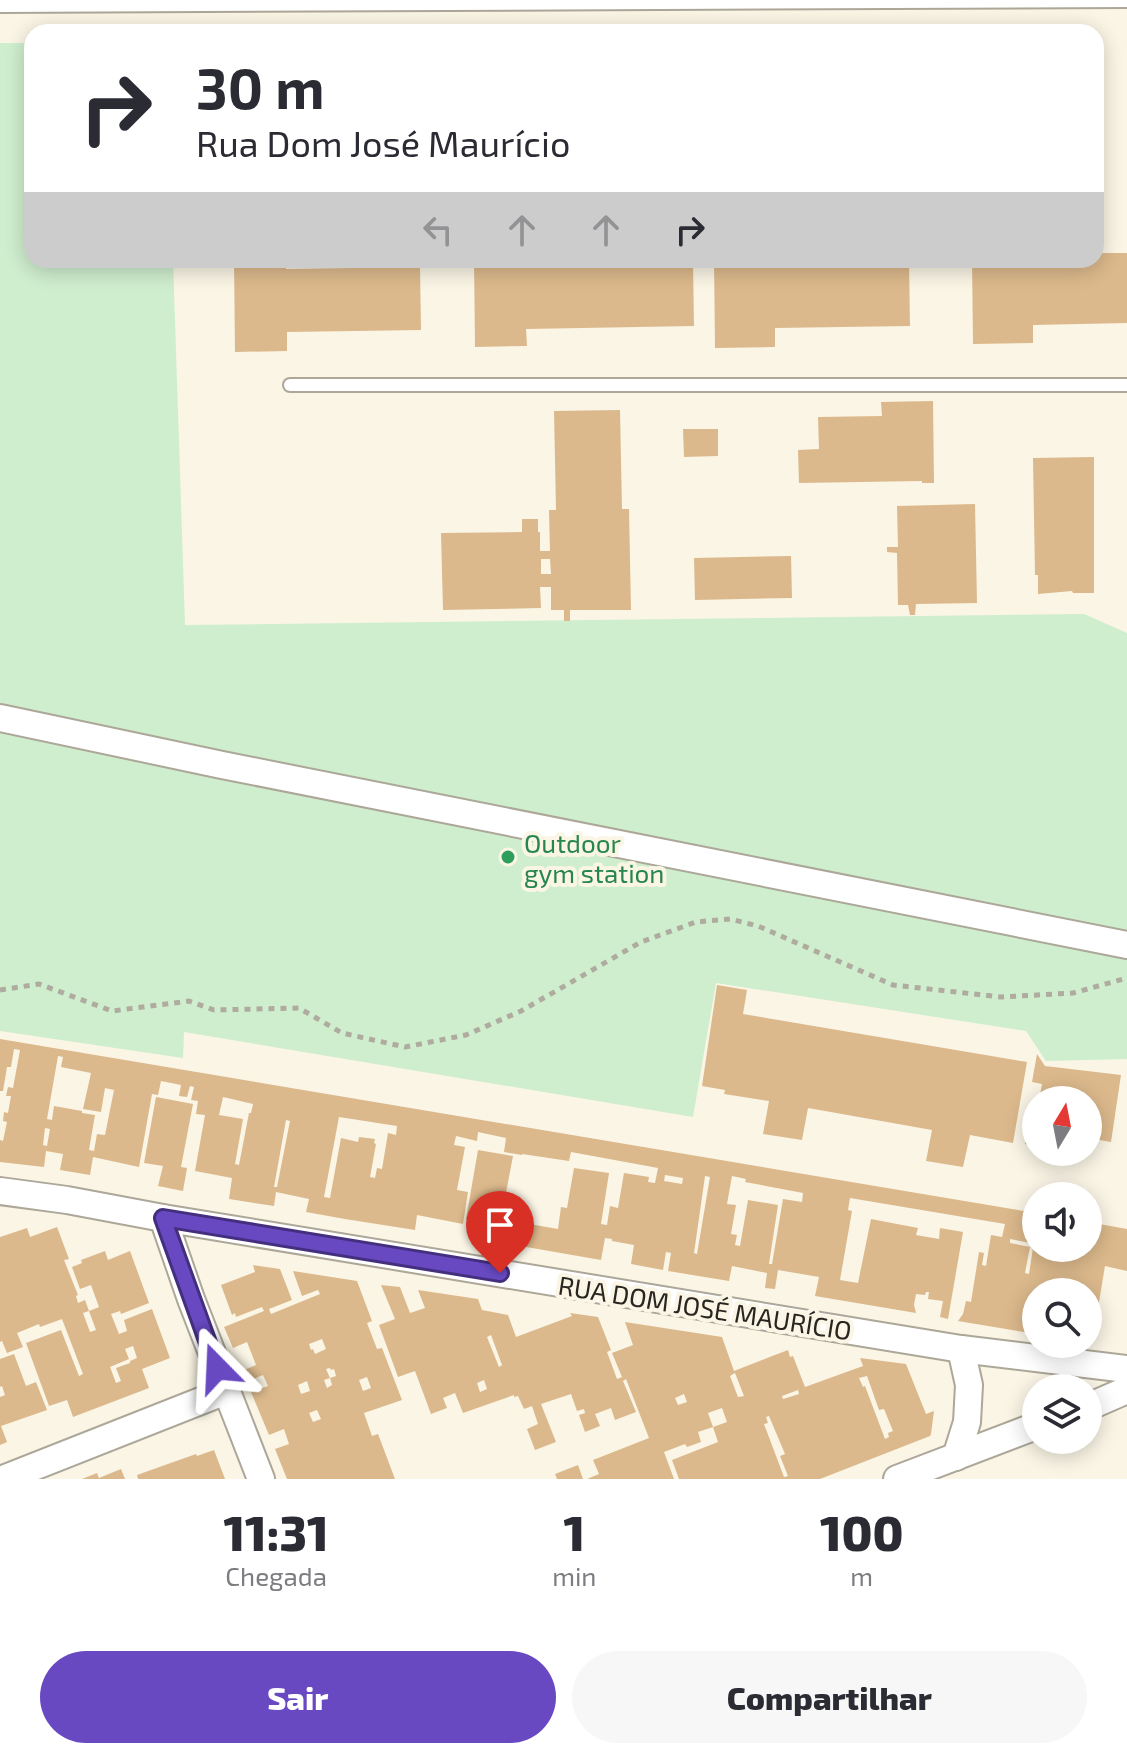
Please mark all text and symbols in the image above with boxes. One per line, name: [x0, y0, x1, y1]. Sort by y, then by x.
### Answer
text: 30 m: [196, 53, 325, 120]
icon: right: [64, 56, 168, 160]
text: Rua Dom José Maurício: [196, 121, 570, 164]
icon: left: [416, 208, 460, 252]
icon: ahead: [500, 208, 544, 252]
icon: ahead: [584, 208, 628, 252]
icon: right: [668, 208, 712, 252]
place label: Outdoor gym station: [524, 827, 664, 888]
marker: Outdoor gym station: [499, 848, 517, 866]
north arrow: [1022, 1086, 1102, 1166]
map controls: [1022, 1086, 1102, 1454]
button: sound: [1022, 1182, 1102, 1262]
pin: [466, 1191, 534, 1273]
icon: arrive: [478, 1203, 522, 1247]
street label: RUA DOM JOSÉ MAURÍCIO: [556, 1268, 854, 1346]
button: search: [1022, 1278, 1102, 1358]
position arrow: [175, 1326, 259, 1410]
button: layers: [1022, 1374, 1102, 1454]
text: 11:31: [223, 1503, 329, 1561]
text: 1: [563, 1503, 585, 1561]
text: 100: [820, 1503, 904, 1561]
text: Chegada: [225, 1560, 327, 1591]
text: min: [552, 1560, 596, 1591]
text: m: [850, 1560, 873, 1591]
button: Sair: [40, 1651, 556, 1743]
button: Compartilhar: [572, 1651, 1087, 1743]

